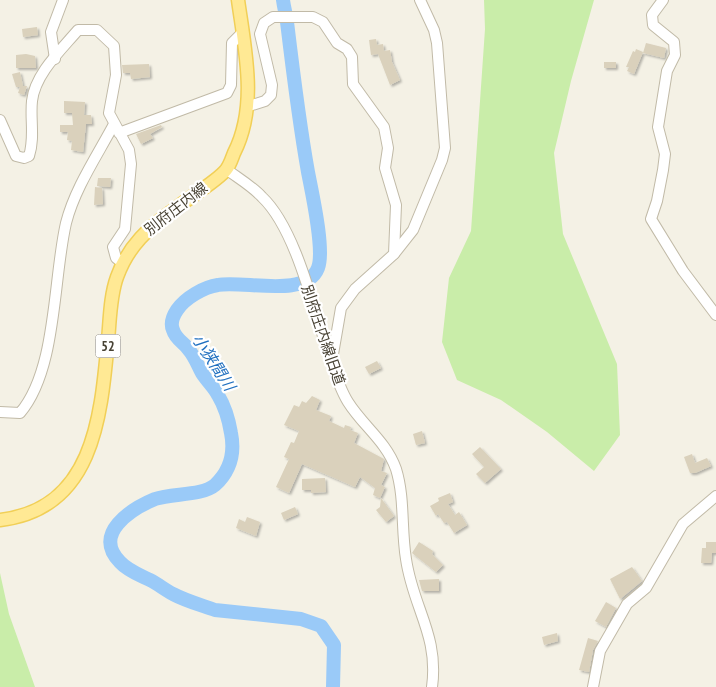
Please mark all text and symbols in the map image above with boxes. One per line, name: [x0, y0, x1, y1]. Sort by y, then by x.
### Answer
street label: 別府庄内線: [140, 178, 211, 239]
street label: 別府庄内線旧道: [297, 282, 350, 388]
water label: 小狭間川: [188, 330, 241, 396]
road number: 52: [96, 334, 120, 358]

